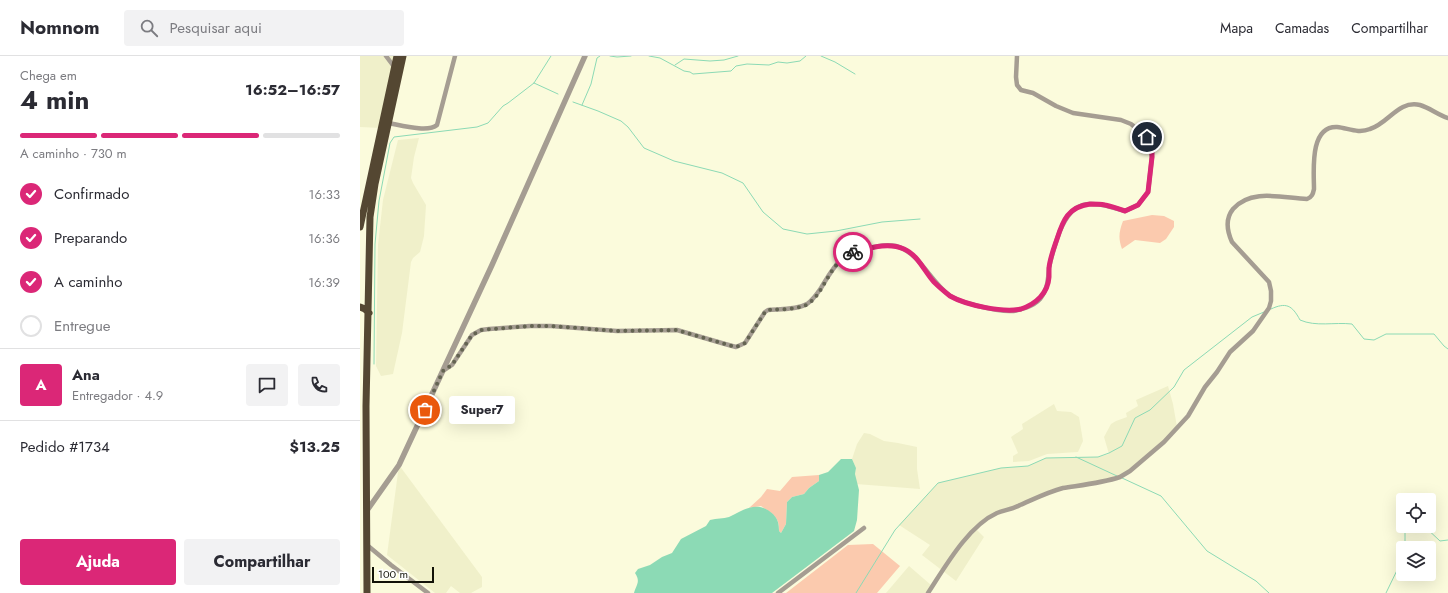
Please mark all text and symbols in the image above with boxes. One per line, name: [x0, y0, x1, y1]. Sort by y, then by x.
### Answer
search box: [124, 10, 404, 46]
text: Nomnom: [20, 14, 100, 41]
icon: search: [138, 17, 160, 39]
text: Pesquisar aqui: [170, 17, 262, 39]
text: Mapa: [1220, 18, 1253, 38]
text: Camadas: [1275, 18, 1329, 38]
text: Compartilhar: [1351, 18, 1428, 38]
text: Chega em: [20, 66, 77, 85]
text: 16:52–16:57: [245, 79, 340, 101]
text: 4 min: [20, 81, 89, 119]
pin: [1130, 120, 1164, 154]
icon: home: [1136, 126, 1158, 148]
text: A caminho · 730 m: [20, 144, 127, 163]
icon: check: [20, 183, 42, 205]
text: Confirmado: [54, 183, 129, 205]
text: 16:33: [309, 185, 340, 204]
icon: check: [20, 227, 42, 249]
text: Preparando: [54, 227, 127, 249]
text: 16:36: [308, 229, 340, 248]
courier: [833, 232, 873, 272]
icon: bike: [842, 241, 864, 263]
icon: check: [20, 271, 42, 293]
text: A caminho: [54, 271, 122, 293]
text: 16:39: [308, 273, 340, 292]
text: Entregue: [54, 315, 111, 337]
text: Ana: [72, 364, 100, 386]
button: chat: [246, 364, 288, 406]
button: phone: [298, 364, 340, 406]
text: A: [35, 374, 47, 396]
text: Entregador · 4.9: [72, 386, 163, 405]
pin: [408, 393, 442, 427]
callout: Super7: [449, 396, 515, 424]
icon: bag: [414, 399, 436, 421]
text: Super7: [460, 400, 504, 419]
text: Pedido #1734: [20, 436, 110, 458]
text: $13.25: [290, 436, 340, 458]
map controls: [1396, 493, 1436, 581]
button: locate: [1396, 493, 1436, 533]
button: Ajuda: [20, 539, 176, 585]
button: Compartilhar: [184, 539, 340, 585]
button: layers: [1396, 541, 1436, 581]
scale bar: [372, 565, 434, 584]
text: 100 m: [378, 566, 408, 582]

